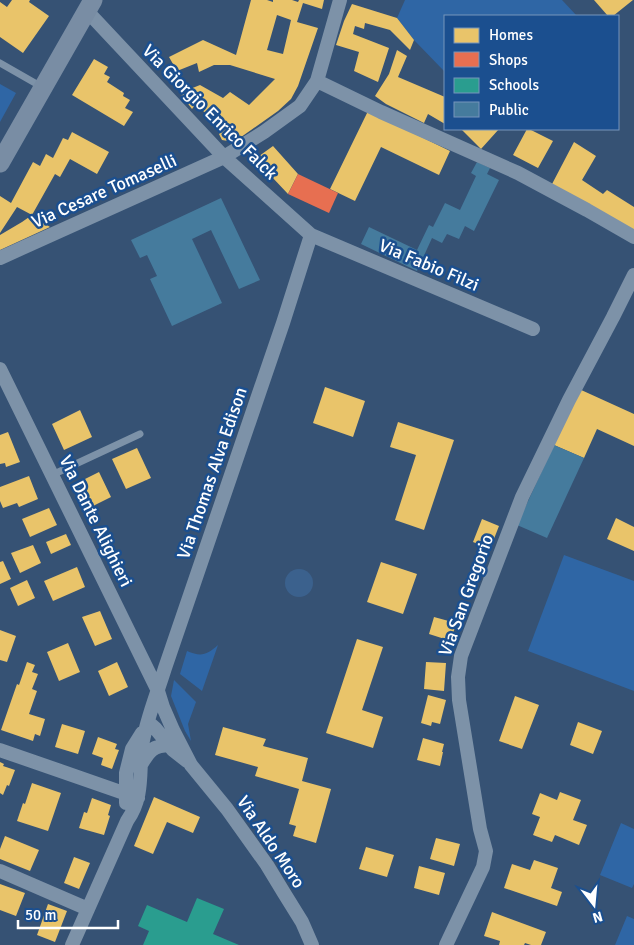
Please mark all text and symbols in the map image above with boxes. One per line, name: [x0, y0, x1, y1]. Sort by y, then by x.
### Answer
legend: [444, 15, 619, 130]
text: Homes: [489, 26, 533, 44]
street label: Via Giorgio Enrico Falck: [138, 40, 282, 184]
text: Shops: [489, 51, 528, 69]
text: Schools: [489, 76, 540, 94]
text: Public: [489, 101, 529, 119]
street label: Via Cesare Tomaselli: [28, 149, 180, 233]
street label: Via Fabio Filzi: [376, 234, 482, 296]
street label: Via Thomas Alva Edison: [172, 384, 252, 562]
street label: Via Dante Alighieri: [55, 452, 137, 590]
street label: Via San Gregorio: [434, 531, 498, 659]
street label: Via Aldo Moro: [232, 792, 310, 892]
north arrow: [569, 880, 619, 930]
scale bar: [18, 898, 118, 930]
text: 50 m: [25, 906, 56, 924]
text: N: [590, 908, 604, 927]

